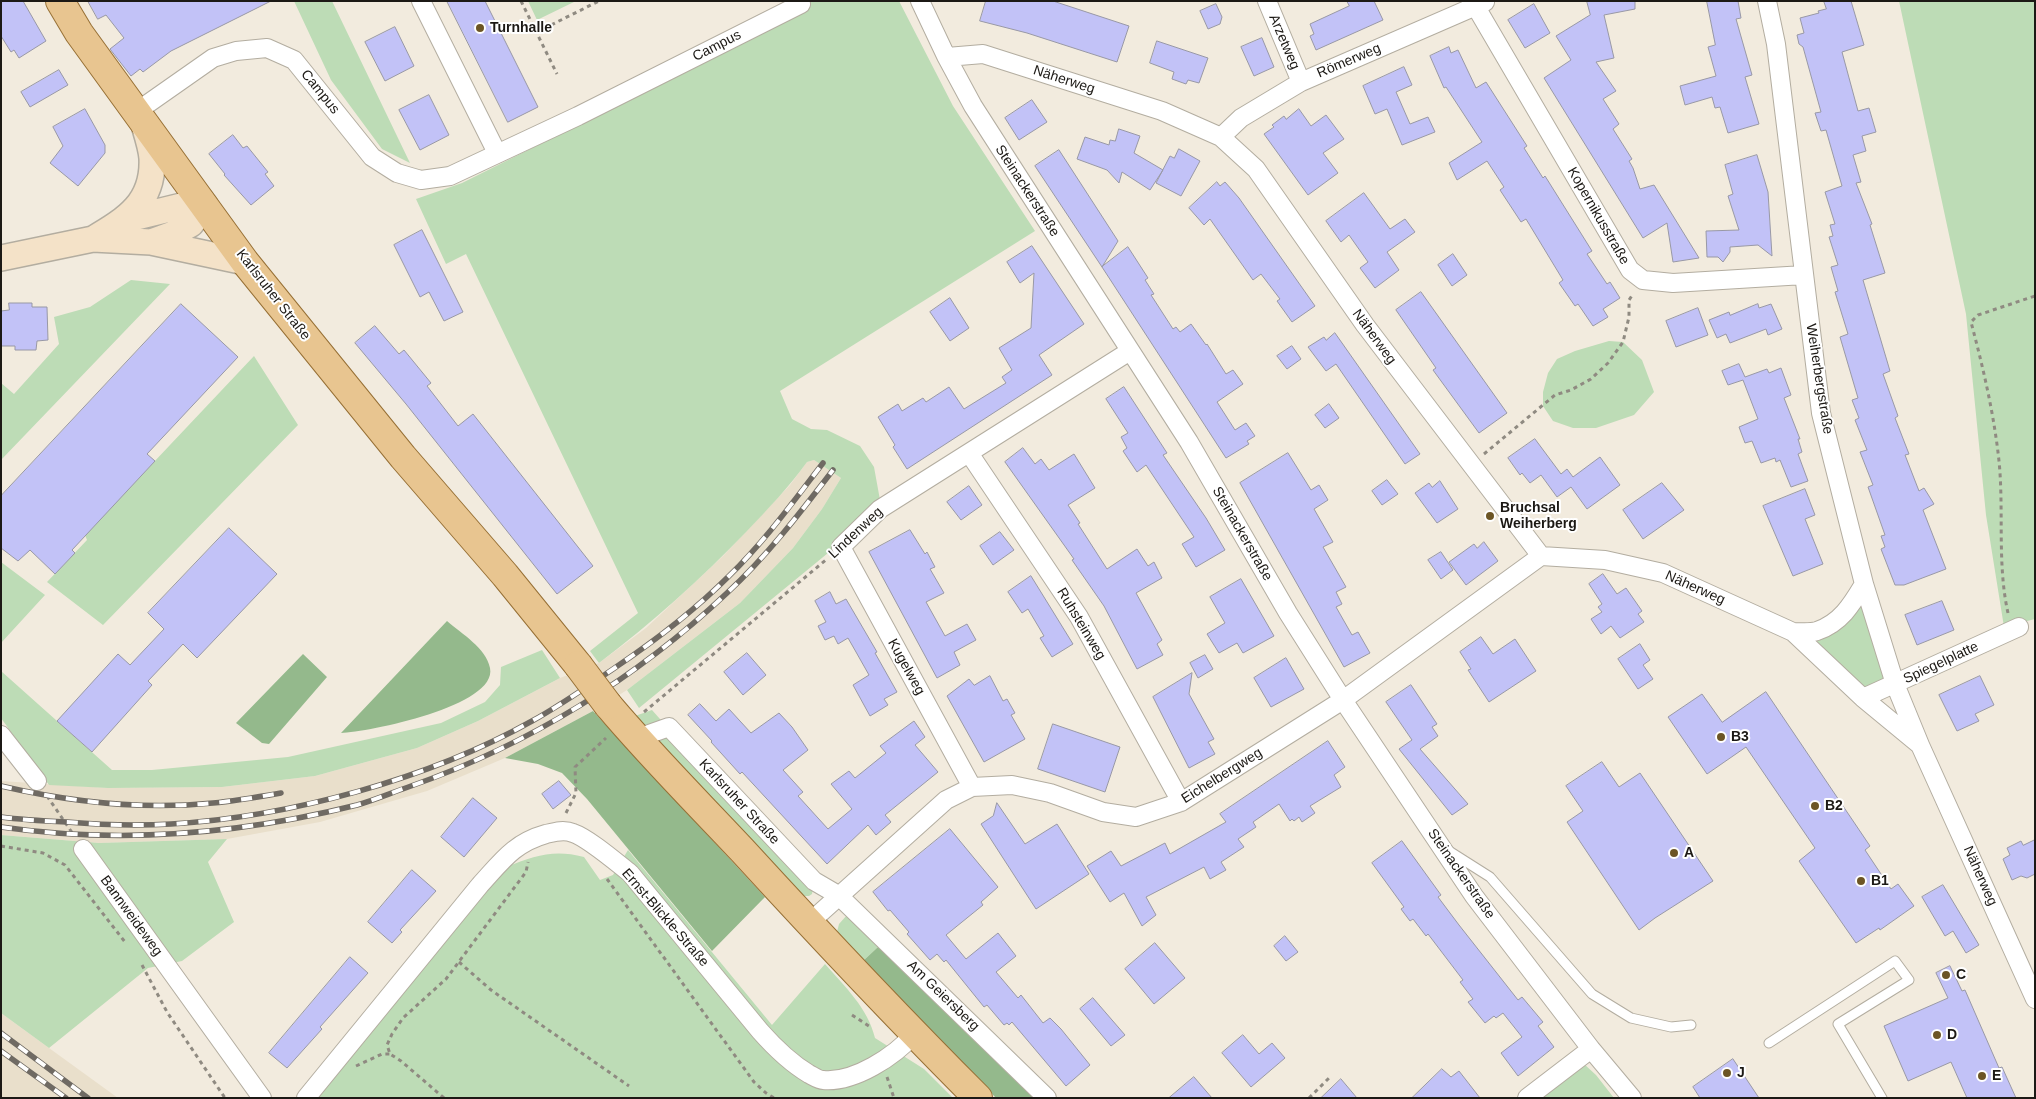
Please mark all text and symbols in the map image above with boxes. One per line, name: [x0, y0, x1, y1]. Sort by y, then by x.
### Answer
street label: Arzetweg: [1265, 12, 1303, 72]
place label: Turnhalle: [490, 20, 552, 36]
marker: Turnhalle: [474, 22, 486, 34]
street label: Campus: [690, 27, 744, 65]
street label: Römerweg: [1315, 40, 1383, 82]
street label: Näherweg: [1031, 62, 1097, 98]
street label: Campus: [297, 66, 343, 118]
street label: Steinackerstraße: [991, 142, 1063, 240]
street label: Kopernikusstraße: [1563, 164, 1633, 268]
street label: Karlsruher Straße: [232, 246, 314, 344]
street label: Näherweg: [1348, 306, 1400, 368]
street label: Weiherbergstraße: [1802, 322, 1836, 436]
street label: Steinackerstraße: [1208, 484, 1276, 584]
place label: Bruchsal Weiherberg: [1500, 500, 1577, 532]
street label: Lindenweg: [826, 504, 886, 562]
marker: Bruchsal Weiherberg: [1484, 510, 1496, 522]
street label: Näherweg: [1662, 567, 1728, 609]
street label: Ruhsteinweg: [1053, 585, 1109, 663]
street label: Kugelweg: [884, 636, 928, 698]
street label: Spiegelplatte: [1901, 638, 1981, 688]
place label: B3: [1731, 729, 1749, 745]
marker: B3: [1715, 731, 1727, 743]
street label: Eichelbergweg: [1179, 745, 1265, 807]
street label: Karlsruher Straße: [695, 756, 783, 848]
place label: B2: [1825, 798, 1843, 814]
marker: B2: [1809, 800, 1821, 812]
street label: Steinackerstraße: [1424, 826, 1498, 922]
street label: Näherweg: [1959, 843, 2001, 909]
place label: A: [1684, 845, 1694, 861]
marker: A: [1668, 847, 1680, 859]
street label: Ernst-Blickle-Straße: [618, 866, 712, 970]
street label: Bannweideweg: [96, 873, 166, 959]
place label: B1: [1871, 873, 1889, 889]
marker: B1: [1855, 875, 1867, 887]
street label: Am Geiersberg: [903, 957, 983, 1035]
place label: C: [1956, 967, 1966, 983]
marker: C: [1940, 969, 1952, 981]
place label: D: [1947, 1027, 1957, 1043]
marker: D: [1931, 1029, 1943, 1041]
place label: J: [1737, 1065, 1745, 1081]
marker: J: [1721, 1067, 1733, 1079]
place label: E: [1992, 1068, 2001, 1084]
marker: E: [1976, 1070, 1988, 1082]

